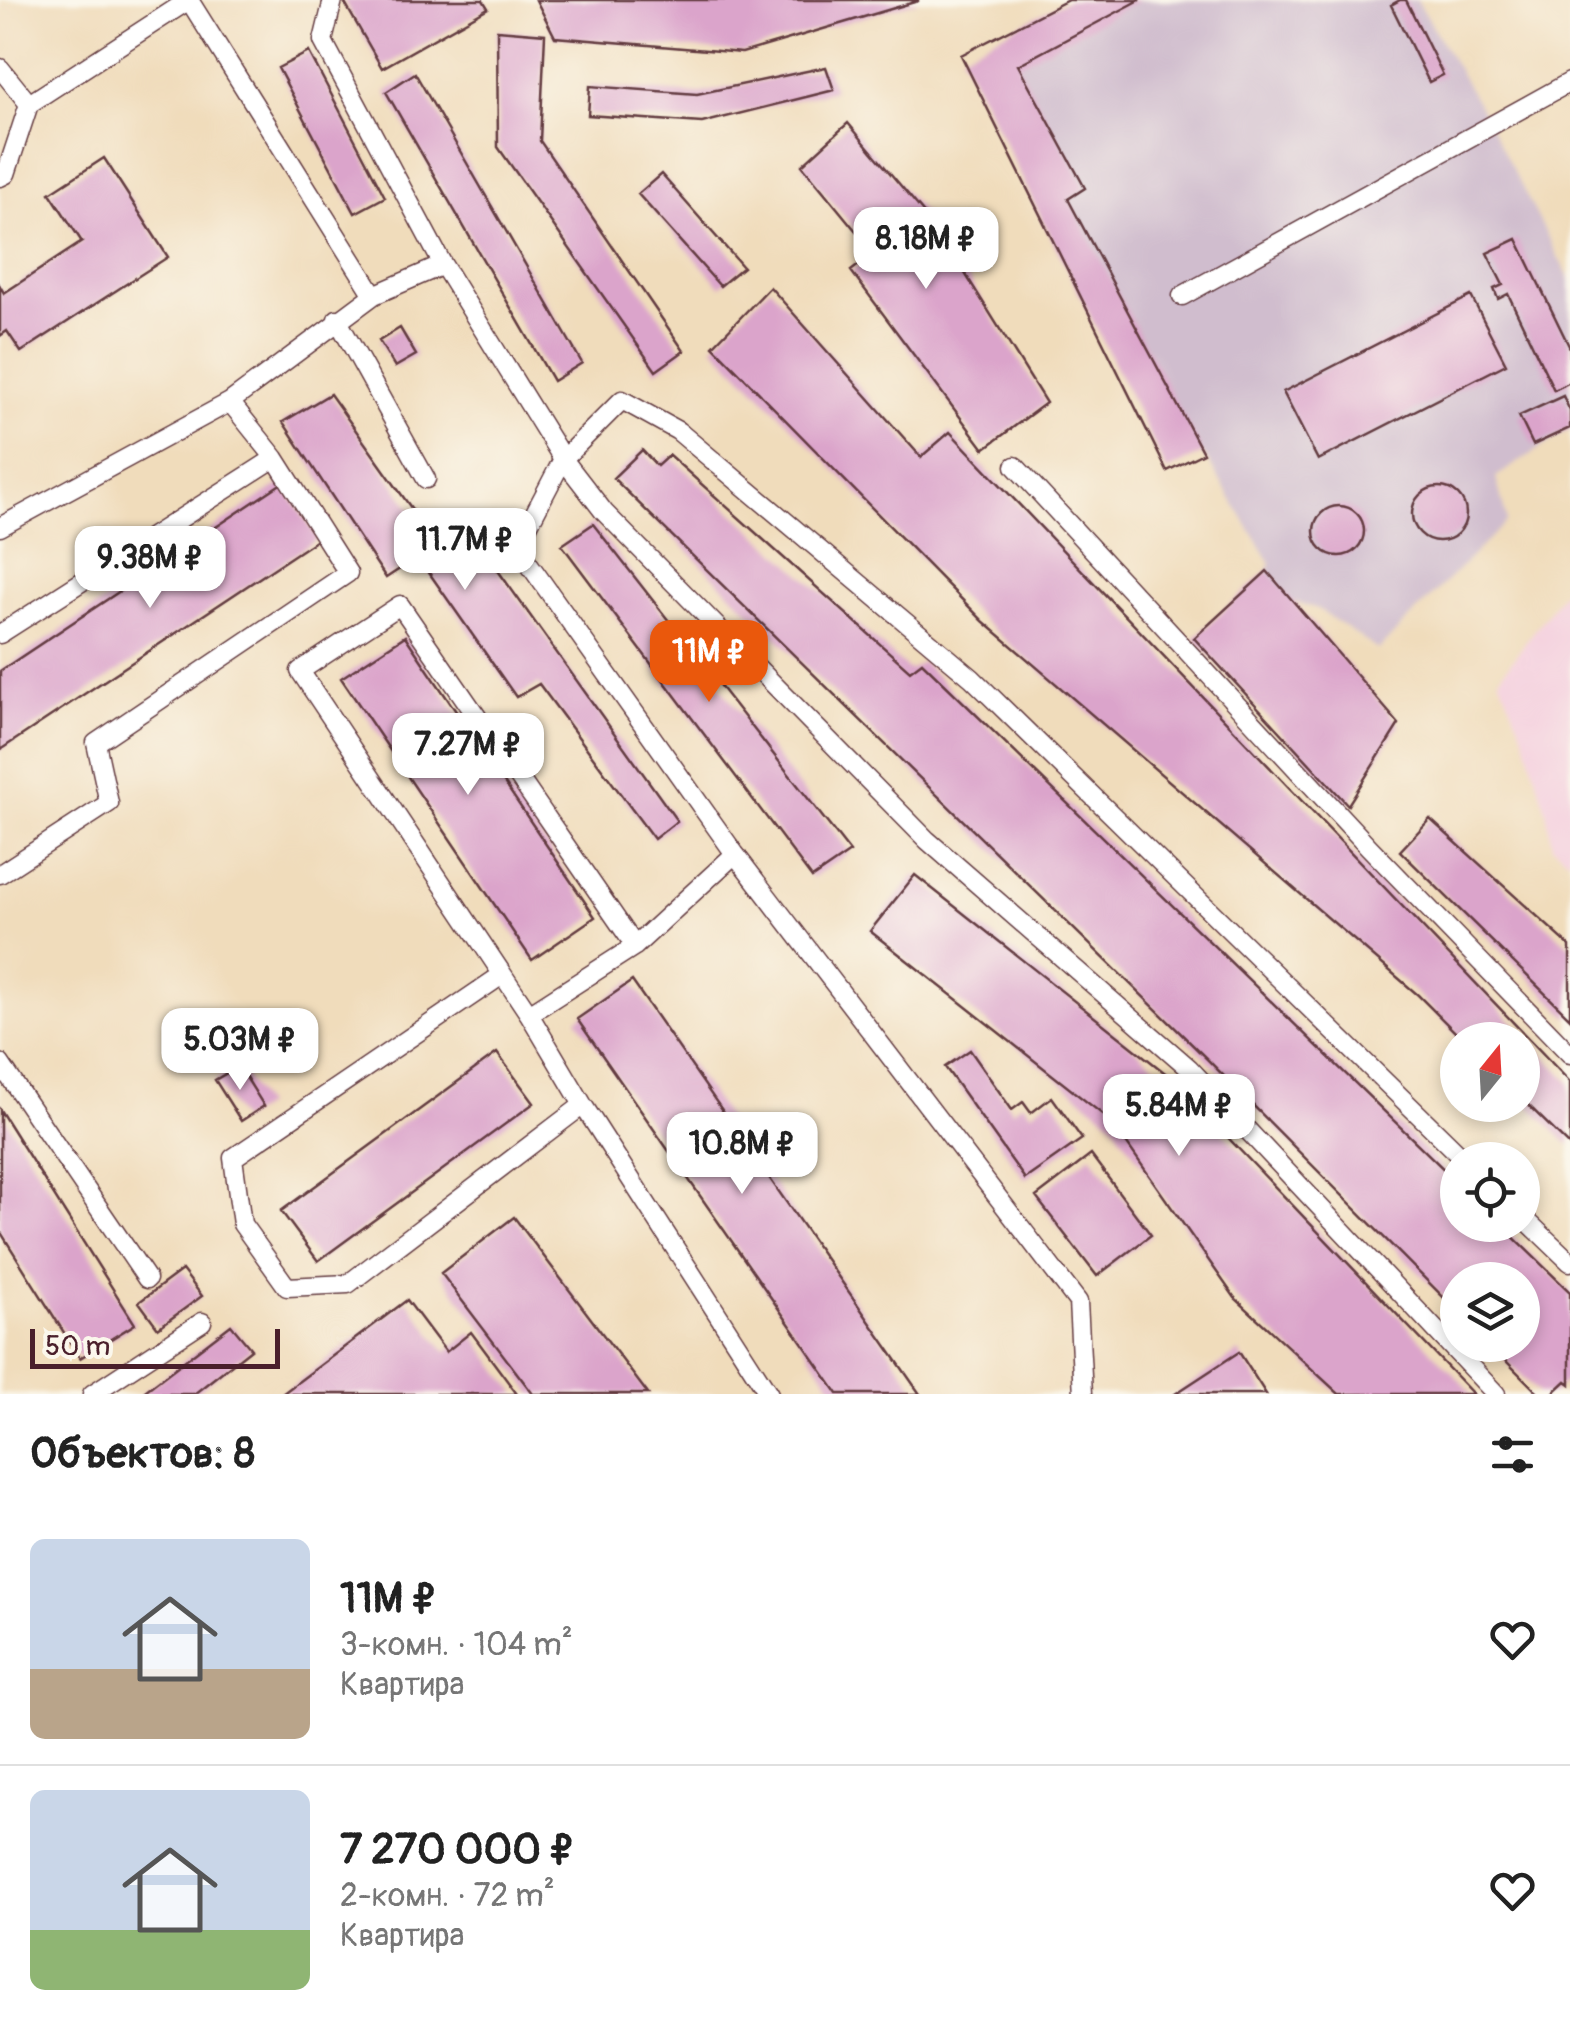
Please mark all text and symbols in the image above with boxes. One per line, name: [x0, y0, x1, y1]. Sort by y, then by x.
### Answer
pin: 8.18M ₽: [834, 207, 1018, 292]
text: 8.18M ₽: [876, 219, 976, 259]
pin: 11.7M ₽: [373, 508, 557, 593]
text: 11.7M ₽: [416, 520, 514, 560]
pin: 9.38M ₽: [58, 526, 242, 611]
text: 9.38M ₽: [97, 538, 203, 578]
pin: 11M ₽: [639, 620, 779, 705]
text: 11M ₽: [672, 632, 746, 672]
pin: 7.27M ₽: [376, 713, 560, 798]
text: 7.27M ₽: [414, 725, 522, 765]
pin: 5.03M ₽: [148, 1008, 332, 1093]
text: 5.03M ₽: [183, 1020, 297, 1060]
north arrow: [1440, 1022, 1540, 1122]
map controls: [1440, 1022, 1540, 1362]
pin: 5.84M ₽: [1087, 1074, 1271, 1159]
text: 5.84M ₽: [1125, 1086, 1233, 1126]
pin: 10.8M ₽: [650, 1112, 834, 1197]
text: 10.8M ₽: [689, 1124, 795, 1164]
button: locate: [1440, 1142, 1540, 1242]
button: layers: [1440, 1262, 1540, 1362]
scale bar: [30, 1324, 280, 1368]
text: 50 m: [45, 1329, 110, 1364]
icon: filters: [1485, 1427, 1540, 1482]
text: Объектов: 8: [30, 1428, 255, 1480]
text: 11M ₽: [340, 1573, 437, 1625]
icon: home: [110, 1579, 230, 1699]
icon: heart: [1485, 1612, 1540, 1667]
text: 3-комн. · 104 m²: [340, 1625, 573, 1665]
text: Квартира: [340, 1665, 464, 1705]
text: 7 270 000 ₽: [340, 1824, 575, 1876]
icon: home: [110, 1830, 230, 1950]
icon: heart: [1485, 1863, 1540, 1918]
text: 2-комн. · 72 m²: [340, 1876, 555, 1916]
text: Квартира: [340, 1916, 464, 1956]

